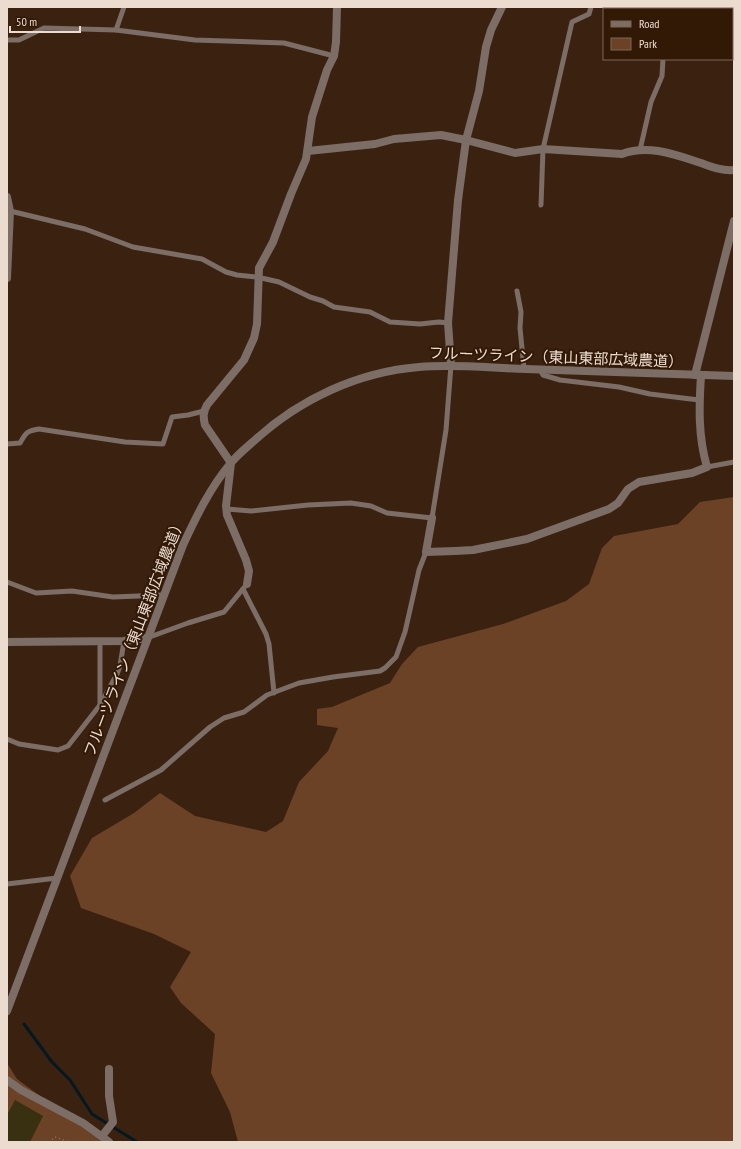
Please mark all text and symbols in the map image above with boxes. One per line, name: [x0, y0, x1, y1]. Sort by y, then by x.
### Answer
scale bar: [10, 8, 80, 34]
legend: [603, 8, 733, 60]
text: 50 m: [16, 14, 37, 29]
text: Road: [639, 16, 659, 31]
text: Park: [639, 36, 657, 51]
street label: フルーツライン（東山東部広域農道）: [428, 343, 684, 371]
street label: フルーツライン（東山東部広域農道）: [79, 515, 189, 759]

